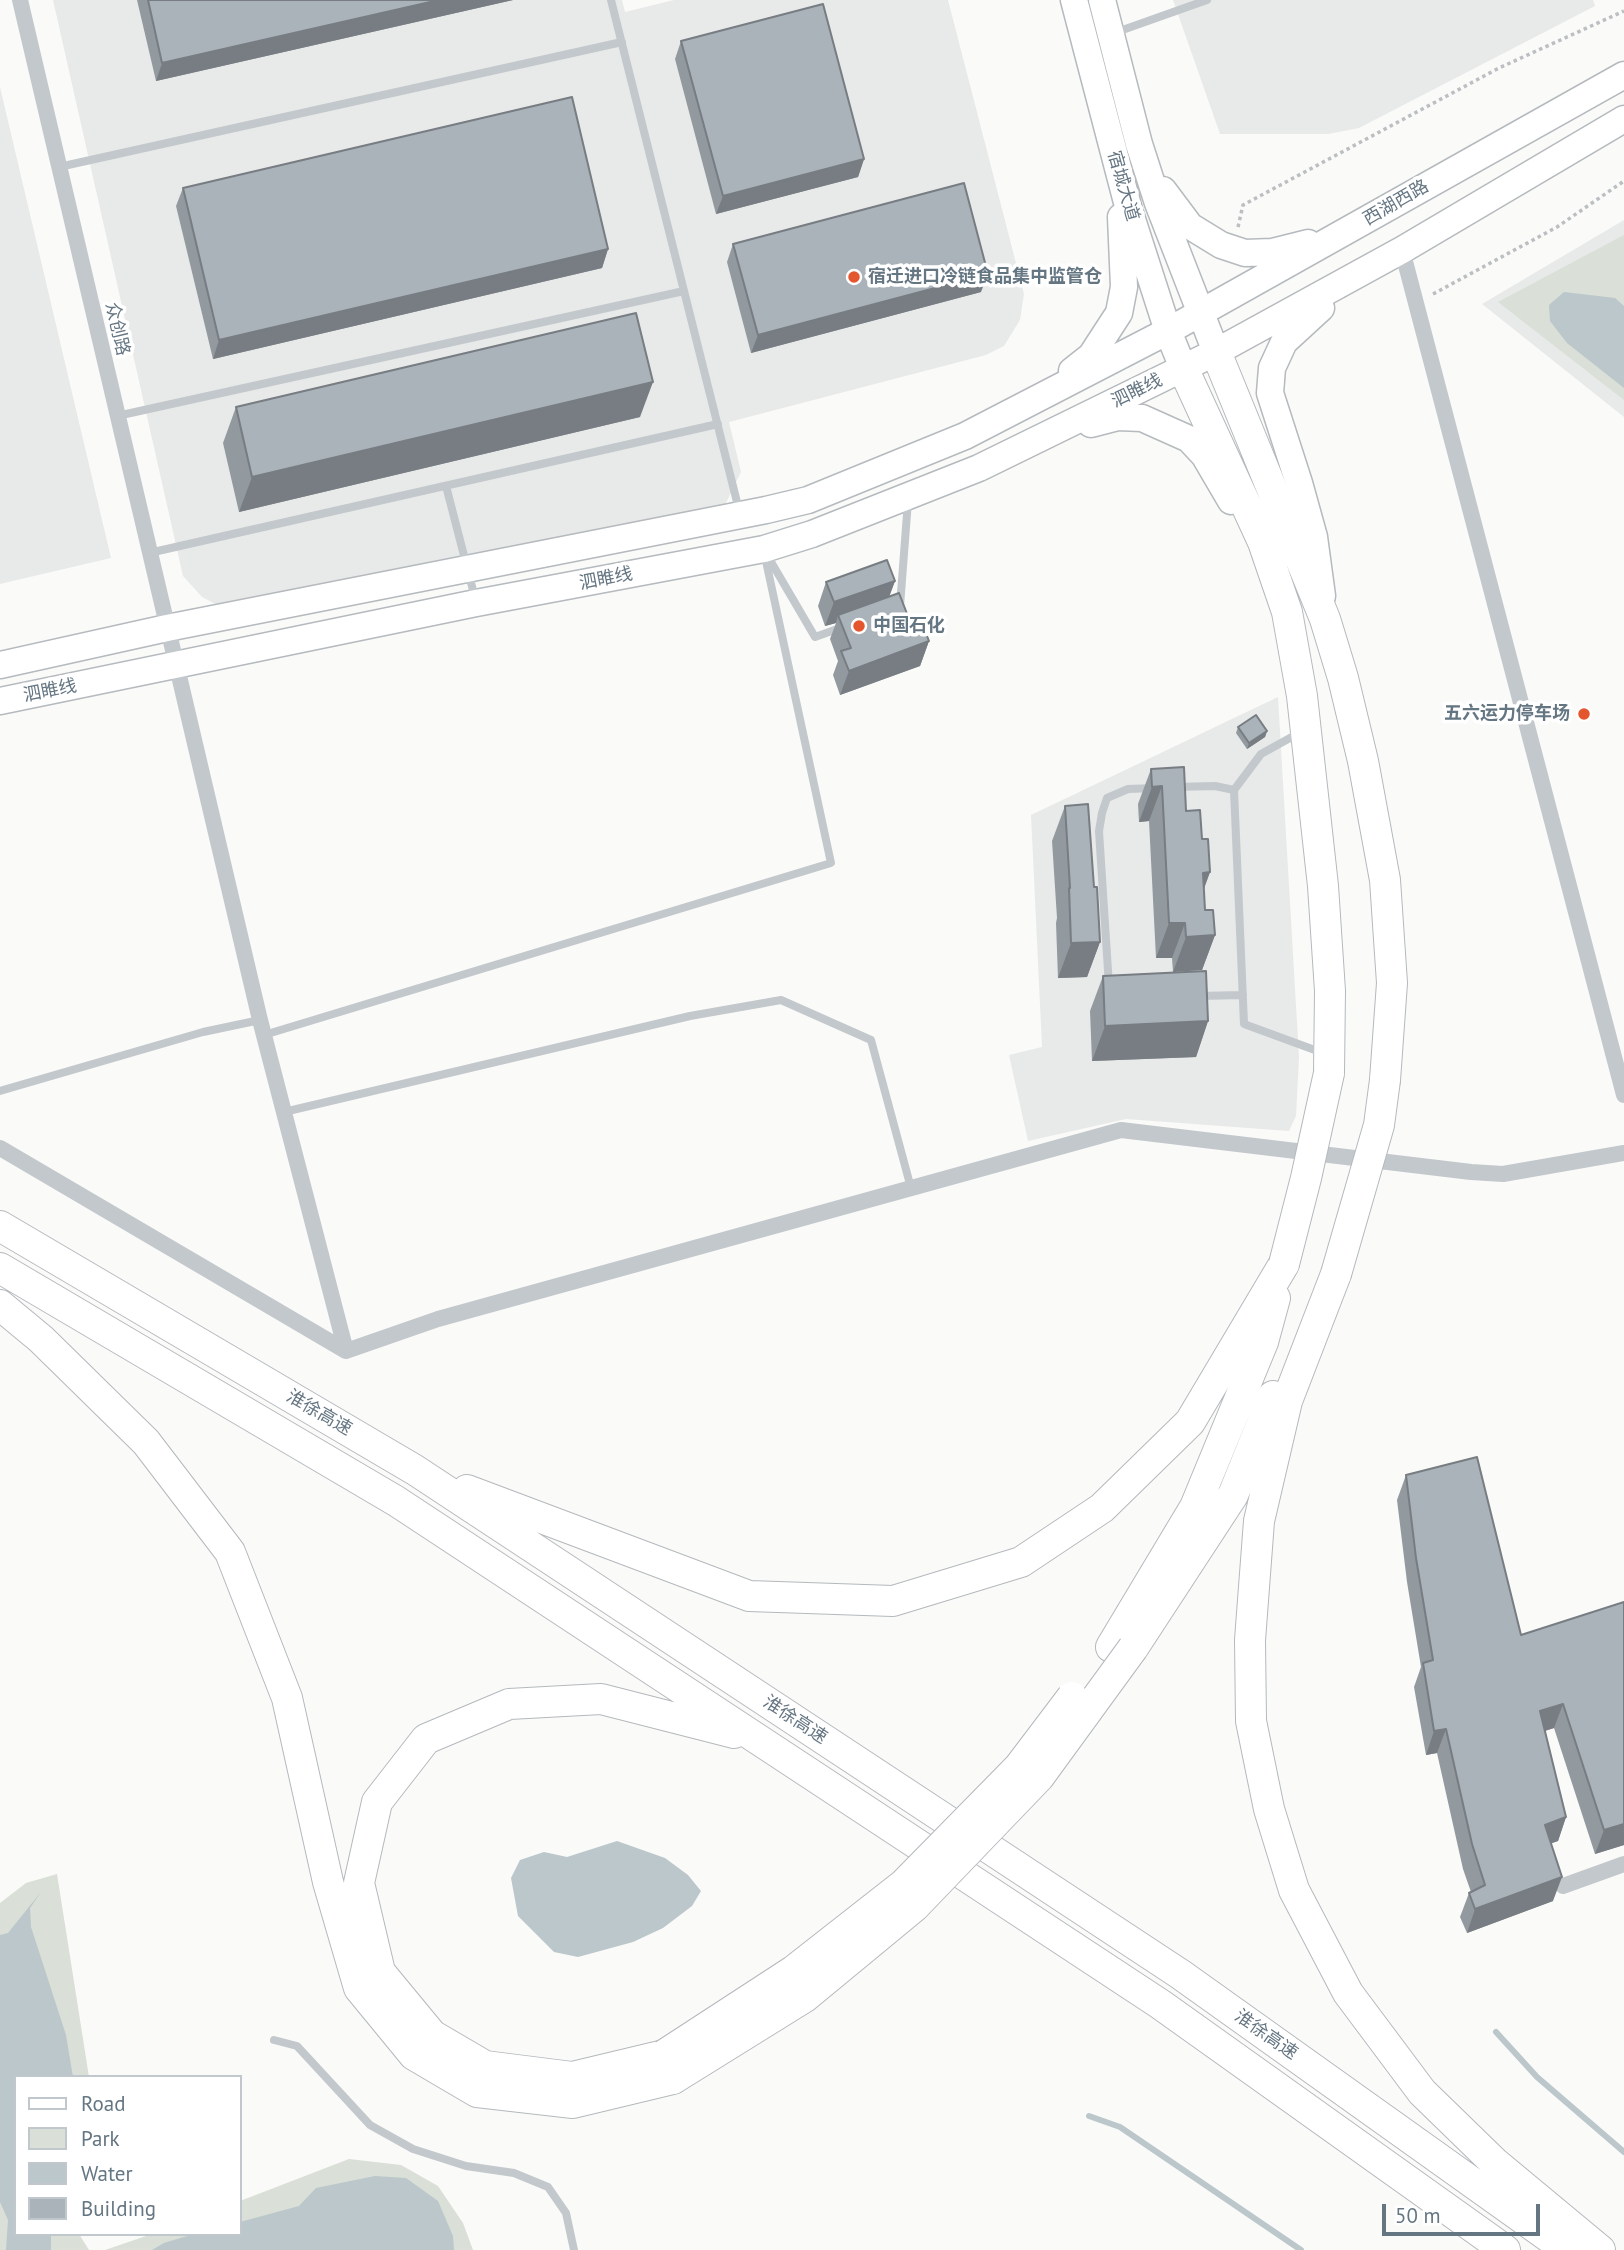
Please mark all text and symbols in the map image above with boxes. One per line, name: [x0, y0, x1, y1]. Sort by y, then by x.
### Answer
street label: 宿城大道: [1103, 148, 1143, 224]
street label: 西湖西路: [1359, 176, 1433, 230]
place label: 宿迁进口冷链食品集中监管仓: [868, 266, 1102, 288]
marker: 宿迁进口冷链食品集中监管仓: [846, 269, 862, 285]
street label: 众创路: [100, 300, 134, 358]
street label: 泗睢线: [1108, 369, 1166, 413]
street label: 泗睢线: [577, 563, 635, 595]
place label: 中国石化: [873, 615, 945, 637]
marker: 中国石化: [851, 618, 867, 634]
street label: 泗睢线: [21, 675, 79, 707]
place label: 五六运力停车场: [1444, 703, 1570, 725]
marker: 五六运力停车场: [1576, 706, 1592, 722]
street label: 淮徐高速: [282, 1386, 356, 1440]
street label: 淮徐高速: [759, 1691, 831, 1749]
street label: 淮徐高速: [1230, 2006, 1302, 2064]
legend: [14, 2075, 242, 2236]
text: Road: [81, 2090, 125, 2117]
text: Park: [81, 2125, 120, 2152]
text: Water: [81, 2160, 133, 2187]
scale bar: [1386, 2190, 1544, 2234]
text: Building: [81, 2195, 156, 2222]
text: 50 m: [1395, 2202, 1441, 2229]

